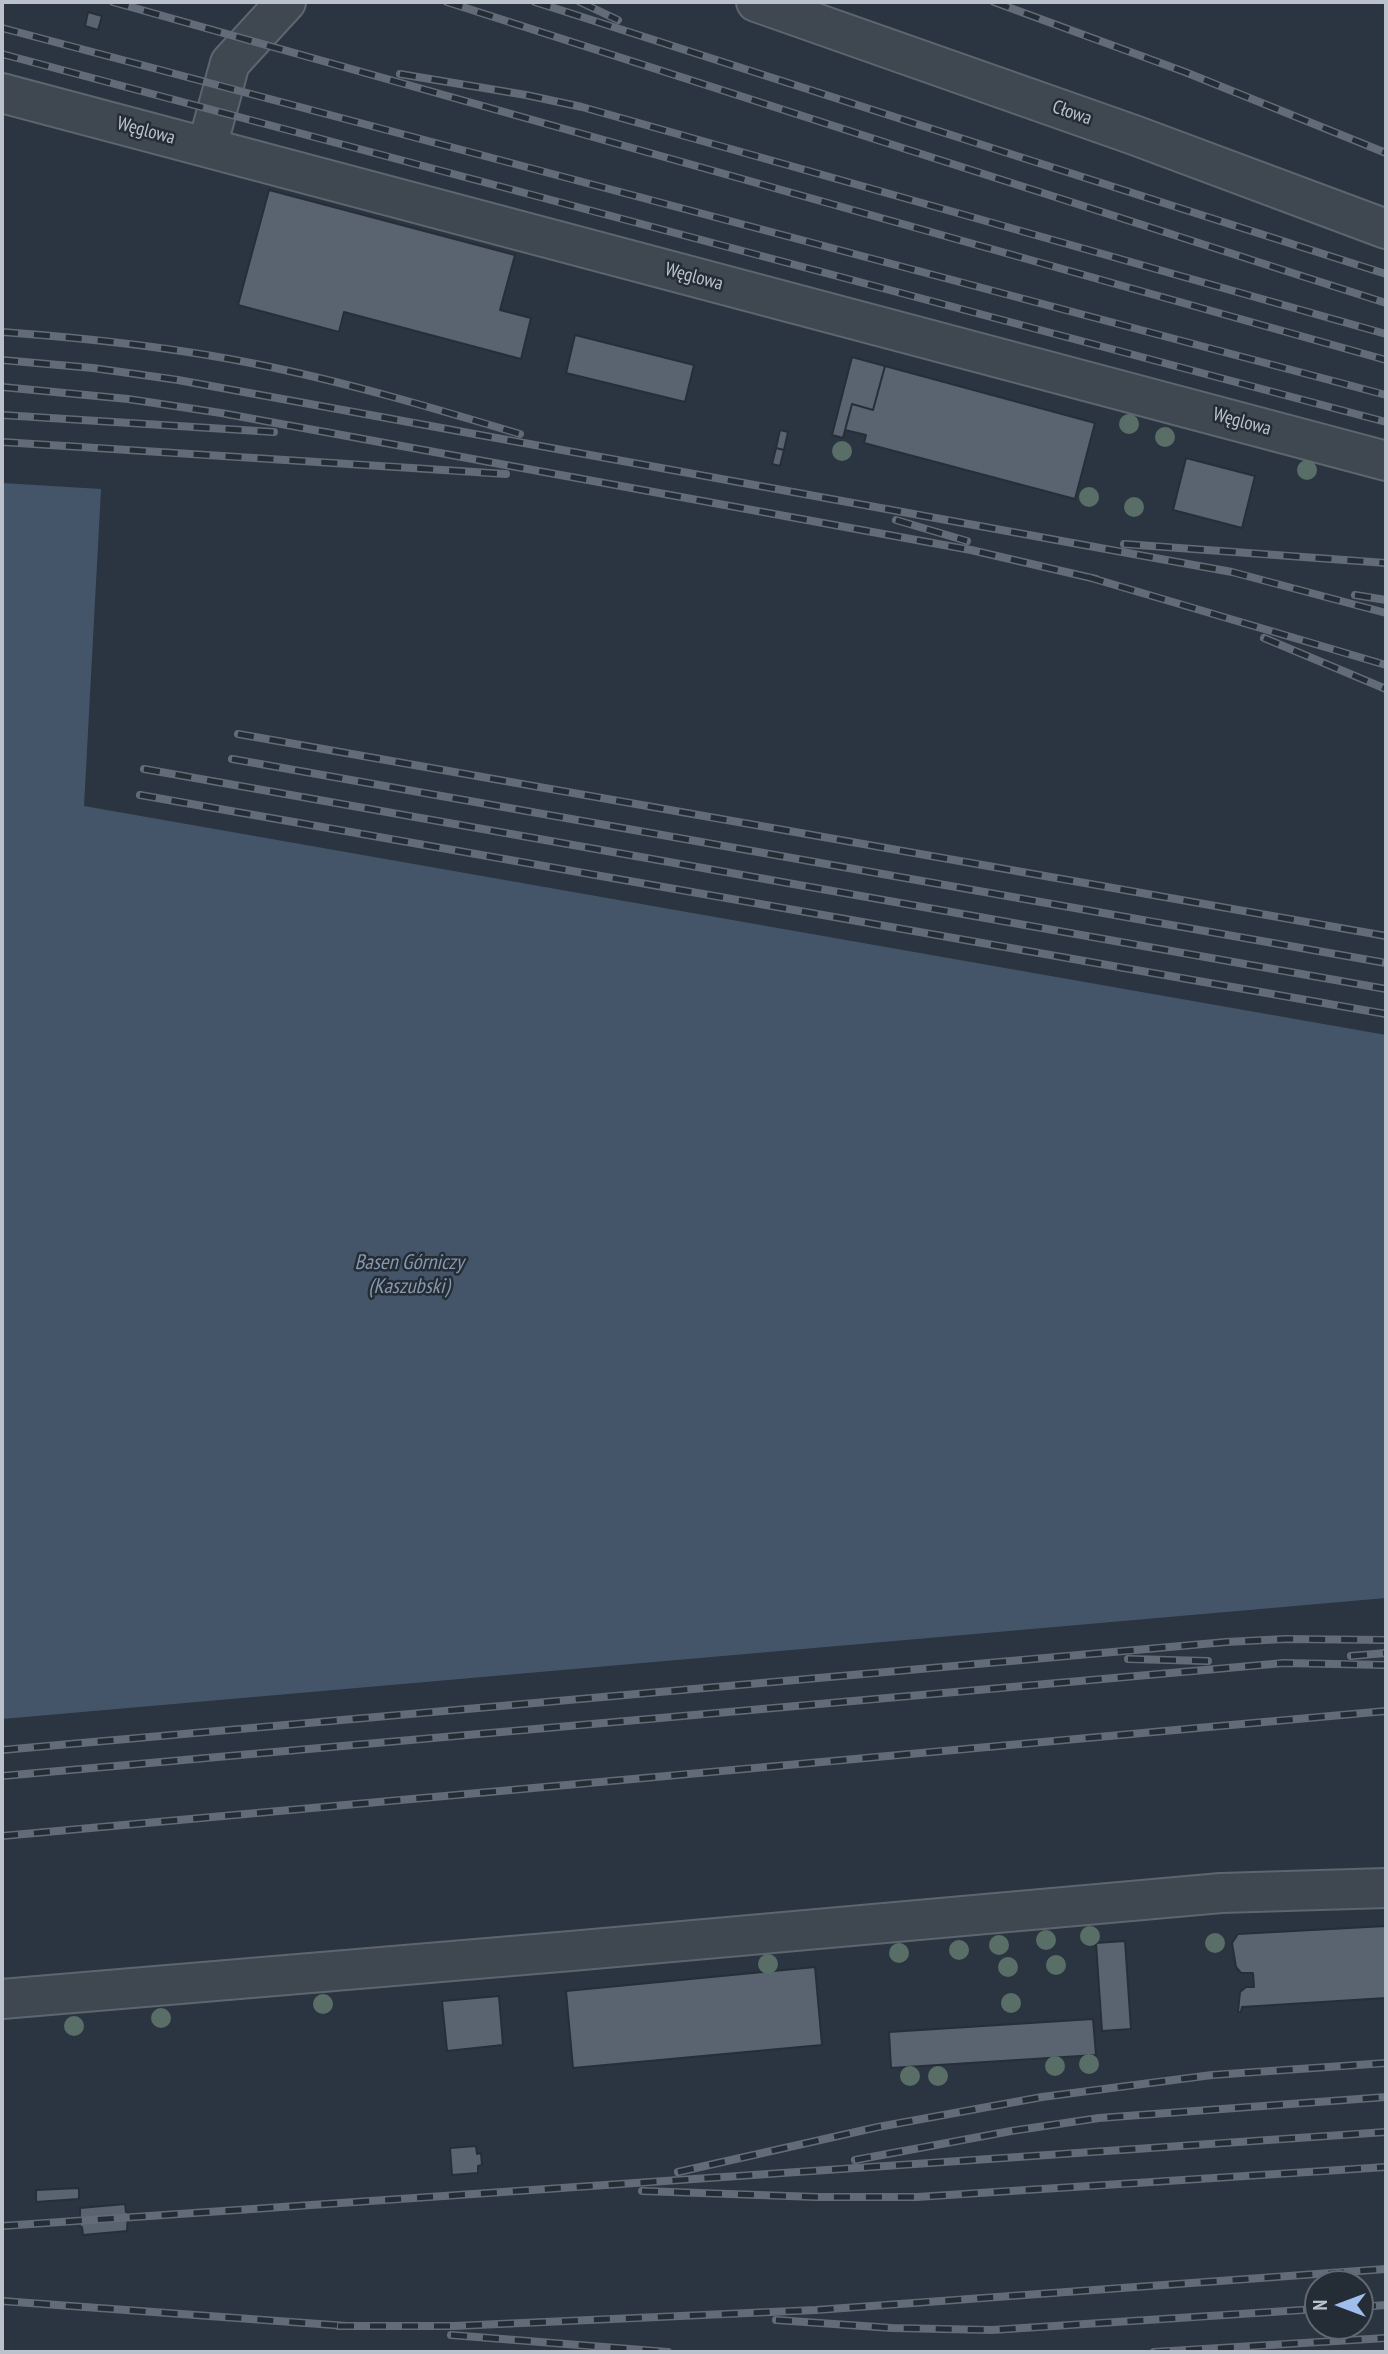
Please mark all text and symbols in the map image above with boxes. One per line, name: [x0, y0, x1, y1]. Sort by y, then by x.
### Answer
street label: Cłowa: [1049, 96, 1095, 130]
street label: Węglowa: [114, 112, 178, 150]
street label: Węglowa: [662, 258, 726, 296]
street label: Węglowa: [1210, 403, 1274, 441]
water label: Basen Górniczy (Kaszubski): [354, 1250, 464, 1300]
north arrow: [1304, 2270, 1374, 2340]
text: N: [1308, 2300, 1332, 2310]

